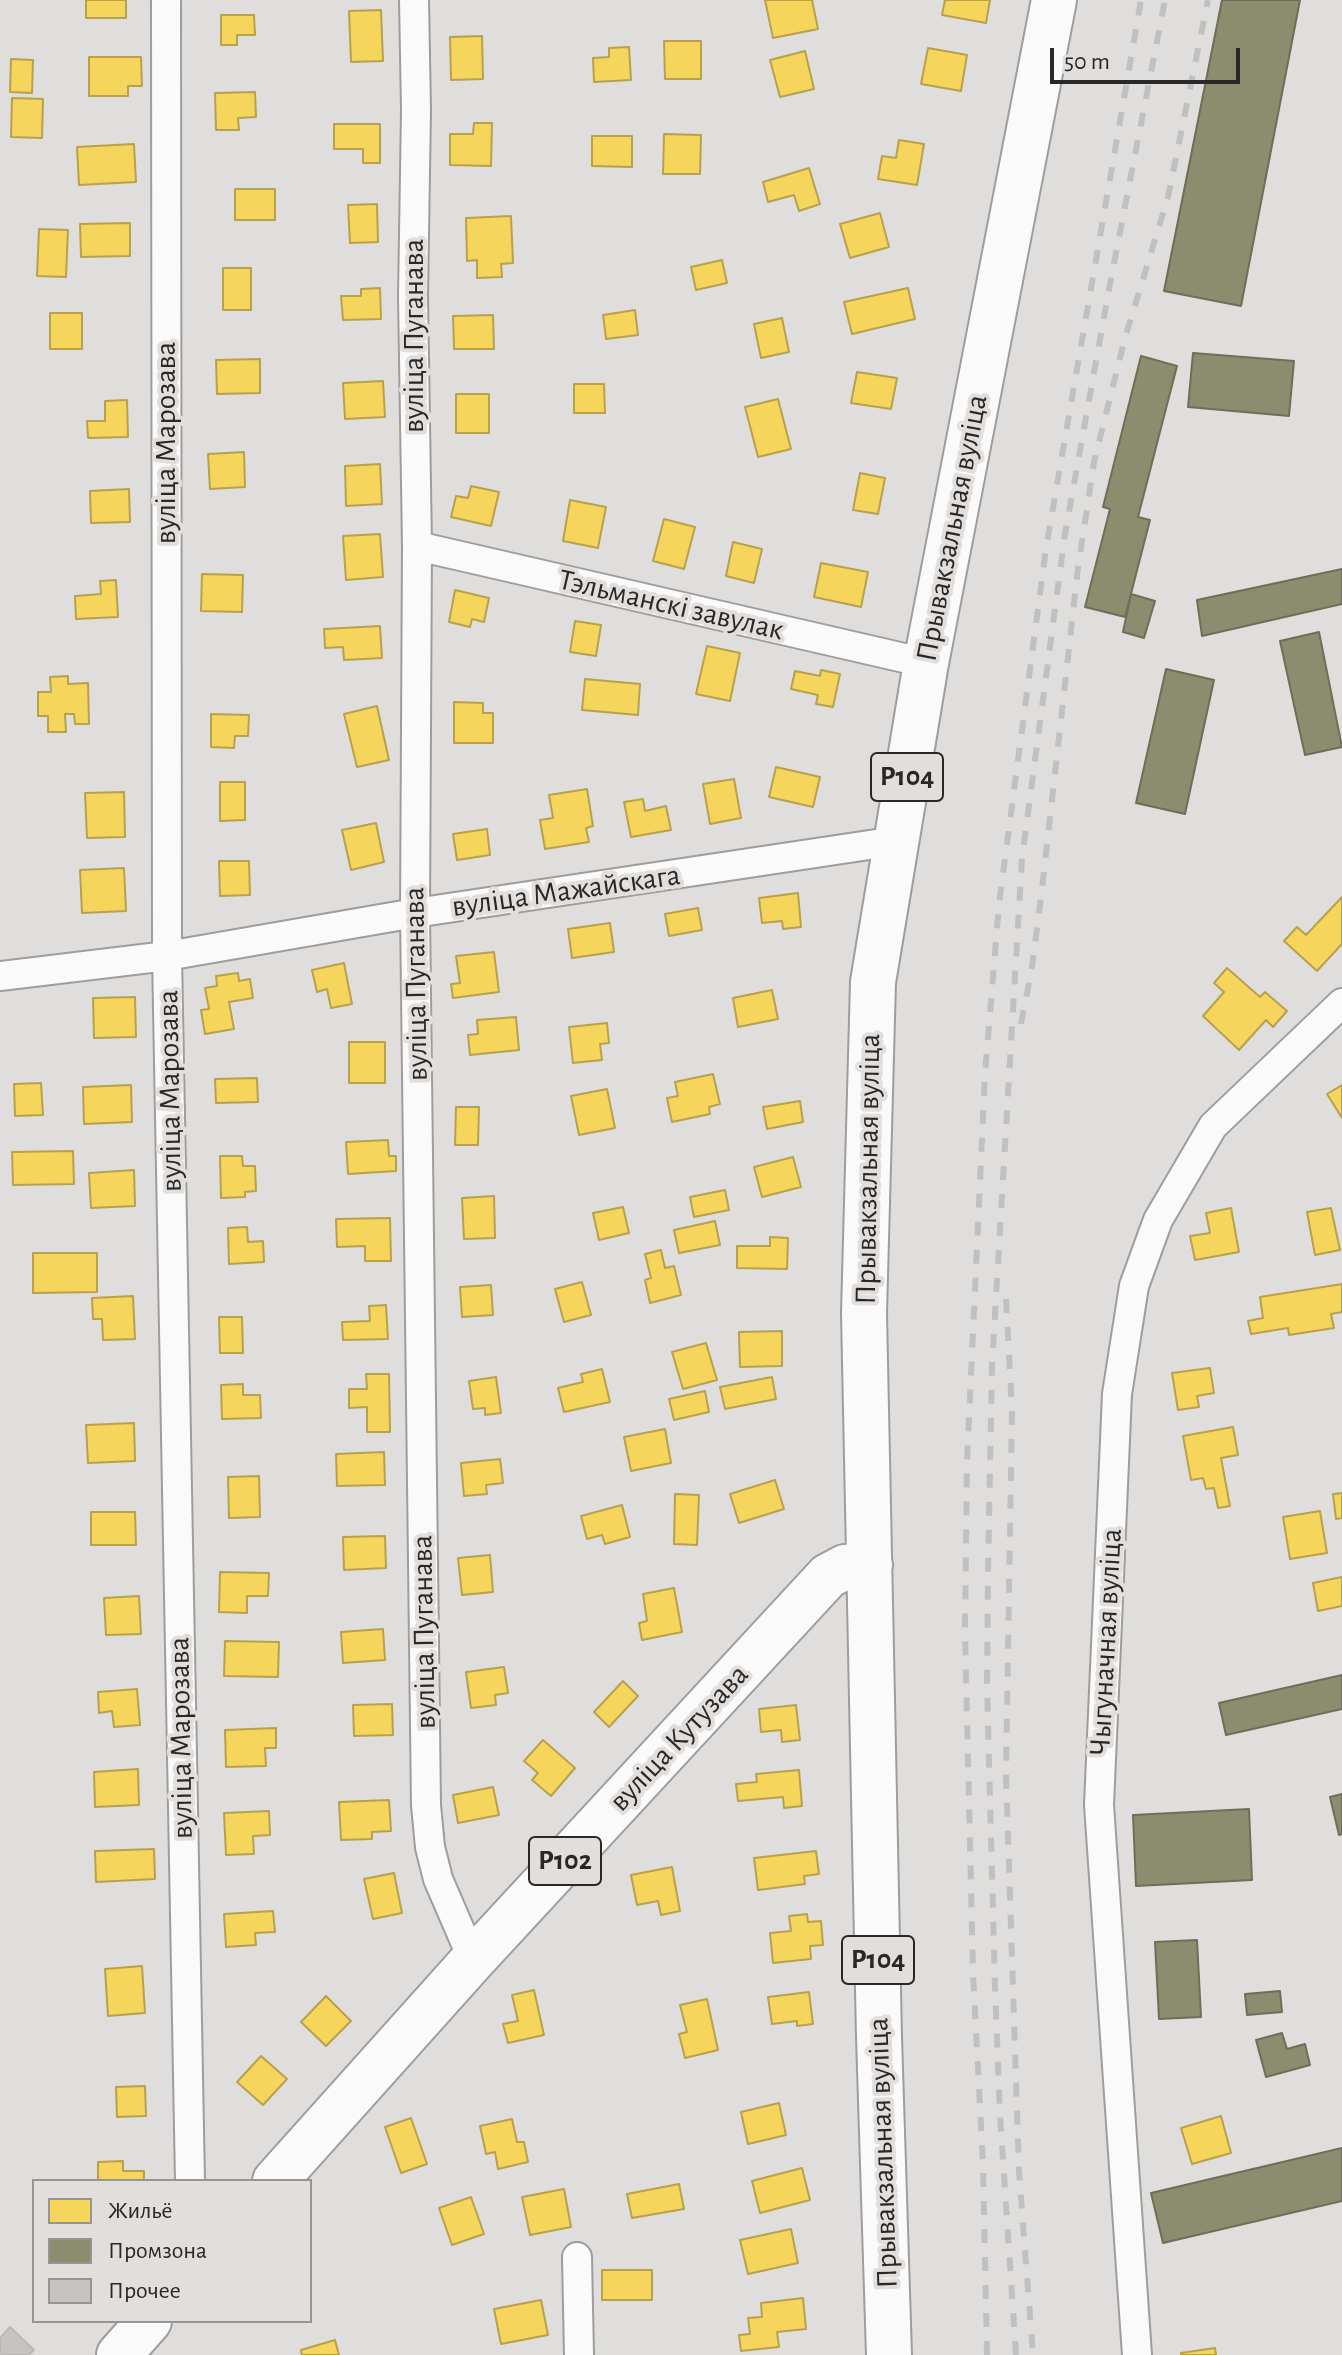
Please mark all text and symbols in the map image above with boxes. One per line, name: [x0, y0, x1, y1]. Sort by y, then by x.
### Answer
scale bar: [1054, 32, 1244, 82]
text: 50 m: [1064, 50, 1110, 74]
street label: вуліца Пуганава: [396, 239, 432, 433]
street label: вуліца Марозава: [148, 342, 184, 544]
street label: Прывакзальная вуліца: [908, 392, 996, 664]
street label: Тэльманскі завулак: [555, 562, 787, 648]
road number: Р104: [871, 753, 943, 801]
street label: вуліца Мажайскага: [450, 857, 682, 925]
street label: вуліца Пуганава: [396, 887, 436, 1081]
street label: вуліца Марозава: [150, 990, 190, 1192]
street label: Прывакзальная вуліца: [848, 1033, 888, 1305]
street label: Чыгуначная вуліца: [1082, 1528, 1130, 1756]
street label: вуліца Пуганава: [404, 1535, 444, 1729]
street label: вуліца Марозава: [161, 1637, 201, 1839]
street label: вуліца Кутузава: [602, 1657, 756, 1819]
road number: Р102: [529, 1837, 601, 1885]
road number: Р104: [842, 1936, 914, 1984]
street label: Прывакзальная вуліца: [860, 2017, 906, 2289]
legend: [32, 2179, 312, 2323]
text: Жильё: [108, 2199, 173, 2223]
text: Промзона: [108, 2239, 207, 2263]
text: Прочее: [108, 2279, 181, 2303]

